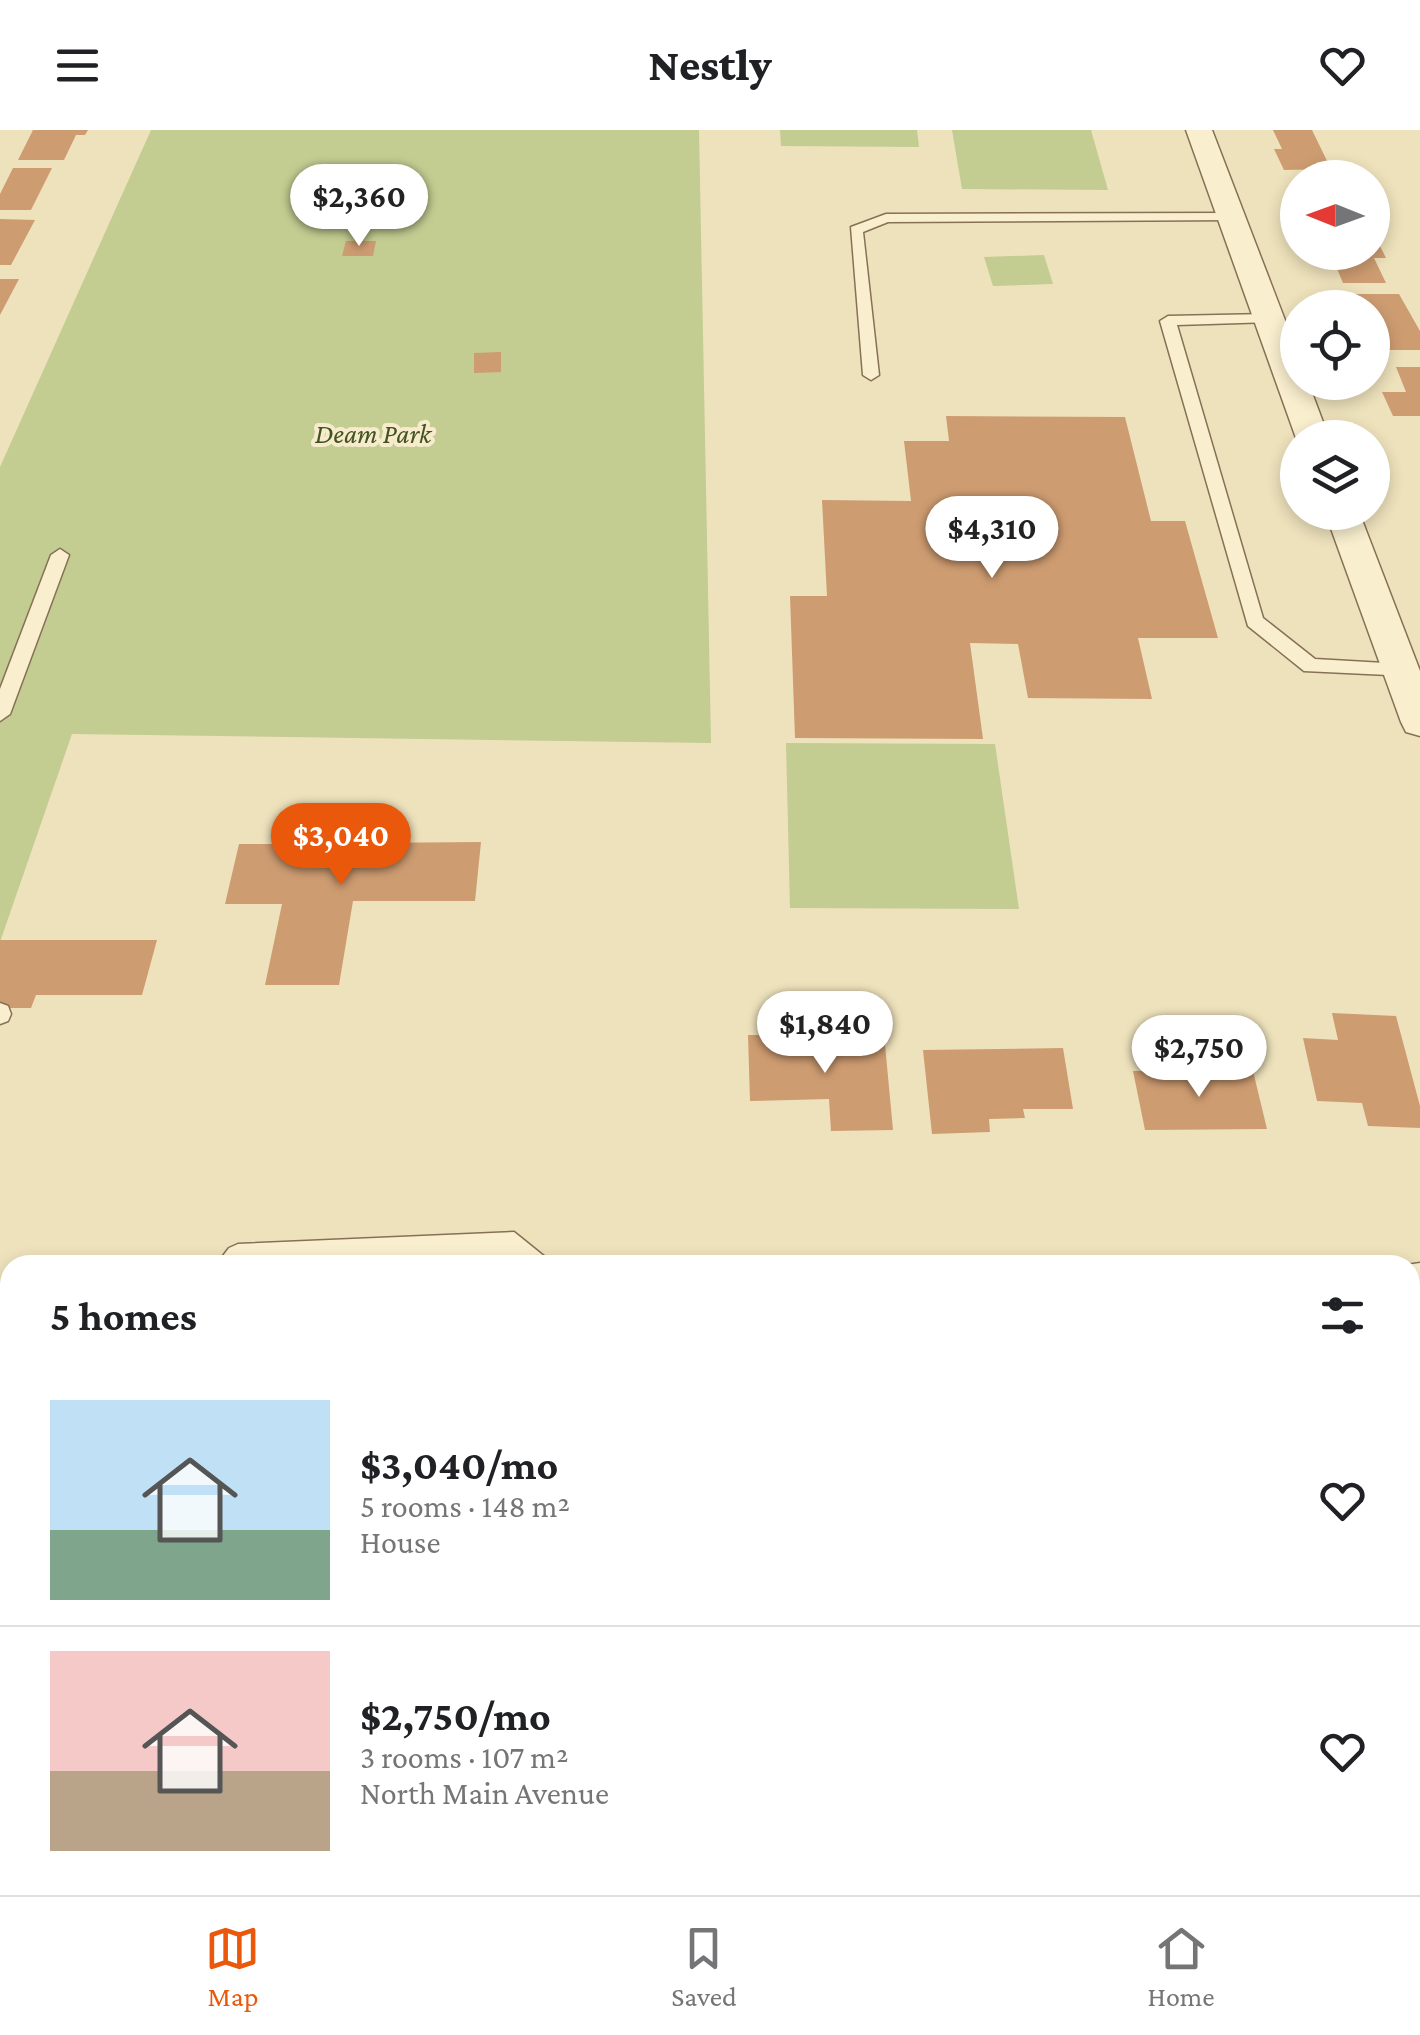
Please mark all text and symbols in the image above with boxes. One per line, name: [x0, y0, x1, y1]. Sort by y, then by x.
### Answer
icon: menu: [50, 38, 105, 93]
icon: heart: [1315, 38, 1370, 93]
text: Nestly: [648, 40, 772, 90]
north arrow: [1280, 160, 1390, 270]
map controls: [1280, 160, 1390, 530]
pin: $2,360: [278, 164, 440, 249]
text: $2,360: [312, 178, 406, 214]
button: locate: [1280, 290, 1390, 400]
park label: Deam Park: [315, 418, 433, 449]
button: layers: [1280, 420, 1390, 530]
pin: $4,310: [911, 496, 1073, 581]
text: $4,310: [947, 510, 1037, 546]
pin: $3,040: [260, 803, 422, 888]
text: $3,040: [293, 817, 389, 853]
pin: $1,840: [744, 991, 906, 1076]
text: $1,840: [779, 1005, 871, 1041]
pin: $2,750: [1118, 1015, 1280, 1100]
text: $2,750: [1154, 1029, 1244, 1065]
icon: filters: [1315, 1288, 1370, 1343]
text: 5 homes: [50, 1292, 197, 1339]
icon: home: [130, 1440, 250, 1560]
text: $3,040/mo: [360, 1441, 558, 1488]
icon: heart: [1315, 1473, 1370, 1528]
text: 5 rooms · 148 m²: [360, 1488, 570, 1524]
text: House: [360, 1524, 440, 1560]
icon: home: [130, 1691, 250, 1811]
text: $2,750/mo: [360, 1692, 551, 1739]
icon: heart: [1315, 1724, 1370, 1779]
text: 3 rooms · 107 m²: [360, 1739, 569, 1775]
text: North Main Avenue: [360, 1775, 609, 1811]
tab: Map: [205, 1921, 260, 2012]
tab: Saved: [671, 1921, 737, 2012]
tab: Home: [1148, 1921, 1215, 2012]

